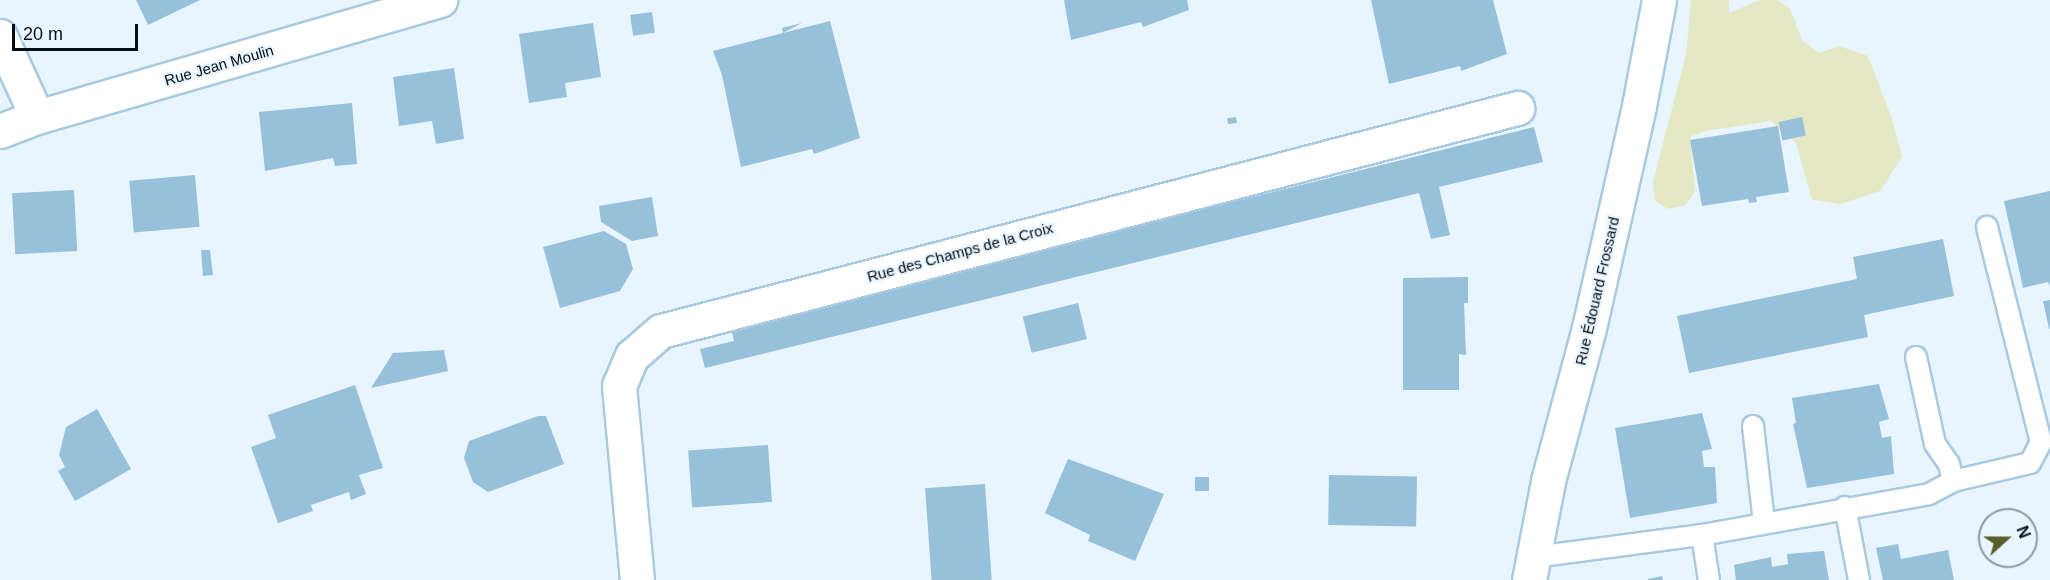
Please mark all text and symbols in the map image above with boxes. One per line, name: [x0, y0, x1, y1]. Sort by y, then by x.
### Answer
scale bar: [15, 12, 141, 50]
text: 20 m: [23, 24, 63, 44]
street label: Rue Jean Moulin: [162, 41, 276, 89]
street label: Rue Édouard Frossard: [1571, 215, 1623, 367]
street label: Rue des Champs de la Croix: [865, 218, 1055, 286]
north arrow: [1978, 508, 2038, 568]
text: N: [2013, 524, 2033, 541]

